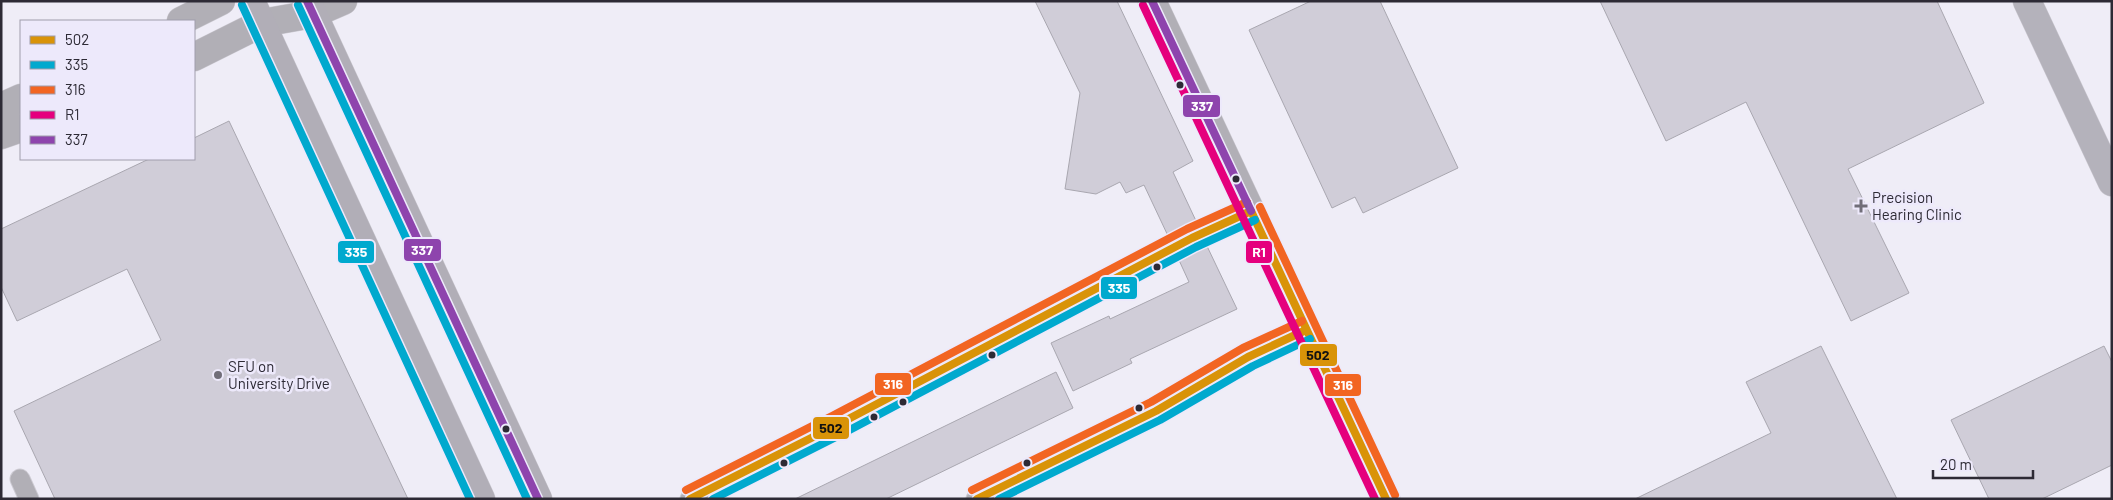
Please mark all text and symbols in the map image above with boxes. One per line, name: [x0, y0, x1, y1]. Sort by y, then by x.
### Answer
legend: [20, 20, 195, 160]
text: 502: [65, 30, 89, 48]
text: 335: [65, 55, 88, 73]
text: 316: [65, 80, 86, 98]
unlabelled marker: [1175, 80, 1185, 90]
line badge: 337: [1182, 94, 1221, 118]
text: 337: [1191, 97, 1213, 114]
text: R1: [65, 105, 79, 123]
text: 337: [65, 130, 88, 148]
unlabelled marker: [1231, 174, 1241, 184]
place label: Precision Hearing Clinic: [1872, 188, 1962, 223]
marker: Precision Hearing Clinic: [1854, 199, 1868, 213]
line badge: 337: [403, 238, 442, 262]
line badge: 335: [337, 240, 375, 264]
line badge: R1: [1245, 240, 1273, 264]
text: 337: [411, 241, 433, 258]
text: 335: [345, 243, 368, 260]
text: R1: [1252, 243, 1266, 260]
unlabelled marker: [1152, 262, 1162, 272]
line badge: 335: [1100, 276, 1138, 300]
text: 335: [1108, 279, 1131, 296]
line badge: 502: [1299, 343, 1338, 367]
text: 502: [1306, 346, 1330, 363]
unlabelled marker: [987, 350, 997, 360]
place label: SFU on University Drive: [228, 357, 330, 392]
marker: SFU on University Drive: [212, 369, 224, 381]
line badge: 316: [874, 372, 912, 396]
line badge: 316: [1324, 373, 1362, 397]
text: 316: [883, 375, 903, 392]
text: 316: [1333, 376, 1353, 393]
unlabelled marker: [898, 397, 908, 407]
unlabelled marker: [1134, 403, 1144, 413]
unlabelled marker: [869, 412, 879, 422]
line badge: 502: [812, 416, 850, 440]
text: 502: [819, 419, 843, 436]
unlabelled marker: [501, 424, 511, 434]
scale bar: [1933, 448, 2033, 480]
text: 20 m: [1940, 455, 1972, 473]
unlabelled marker: [779, 458, 789, 468]
unlabelled marker: [1022, 458, 1032, 468]

